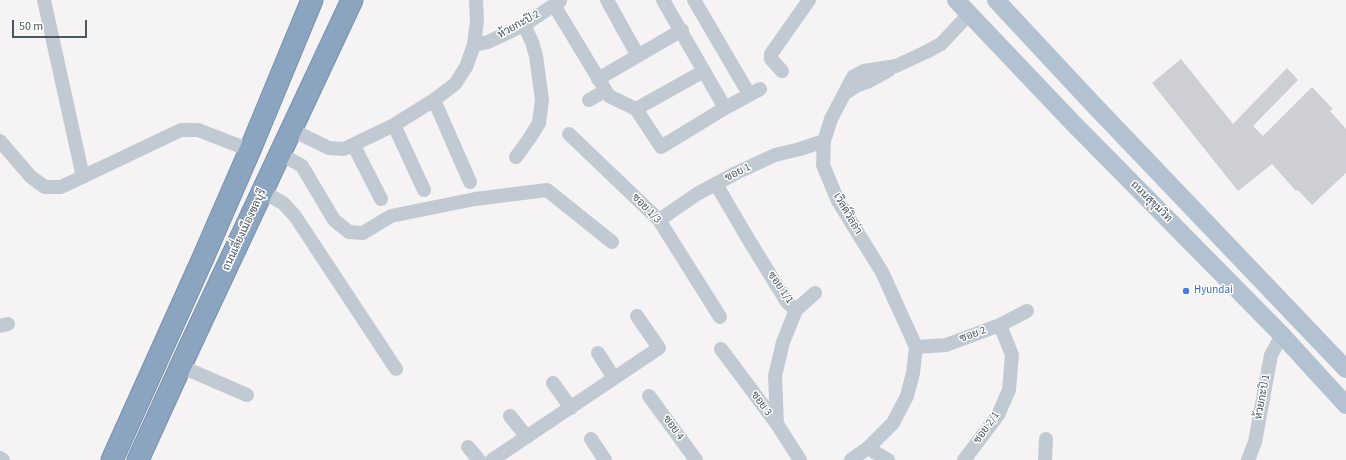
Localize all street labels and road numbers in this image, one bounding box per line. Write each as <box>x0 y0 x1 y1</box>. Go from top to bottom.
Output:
street label: ห้วยกะปิ 2 <box>496 8 542 42</box>
street label: ซอย 1 <box>723 161 753 185</box>
street label: ถนนสุขุมวิท <box>1128 179 1174 225</box>
street label: ถนนเลี่ยงเมืองชลบุรี <box>220 187 270 273</box>
street label: ซอย 1/3 <box>629 191 663 227</box>
street label: เวิลด์วิลล่า <box>830 191 864 237</box>
street label: ซอย 1/1 <box>764 269 796 307</box>
street label: ซอย 2 <box>958 324 988 346</box>
street label: ห้วยกะปิ 1 <box>1253 373 1273 421</box>
street label: ซอย 3 <box>748 389 774 419</box>
street label: ซอย 2/1 <box>971 409 1003 447</box>
street label: ซอย 4 <box>660 413 686 443</box>

